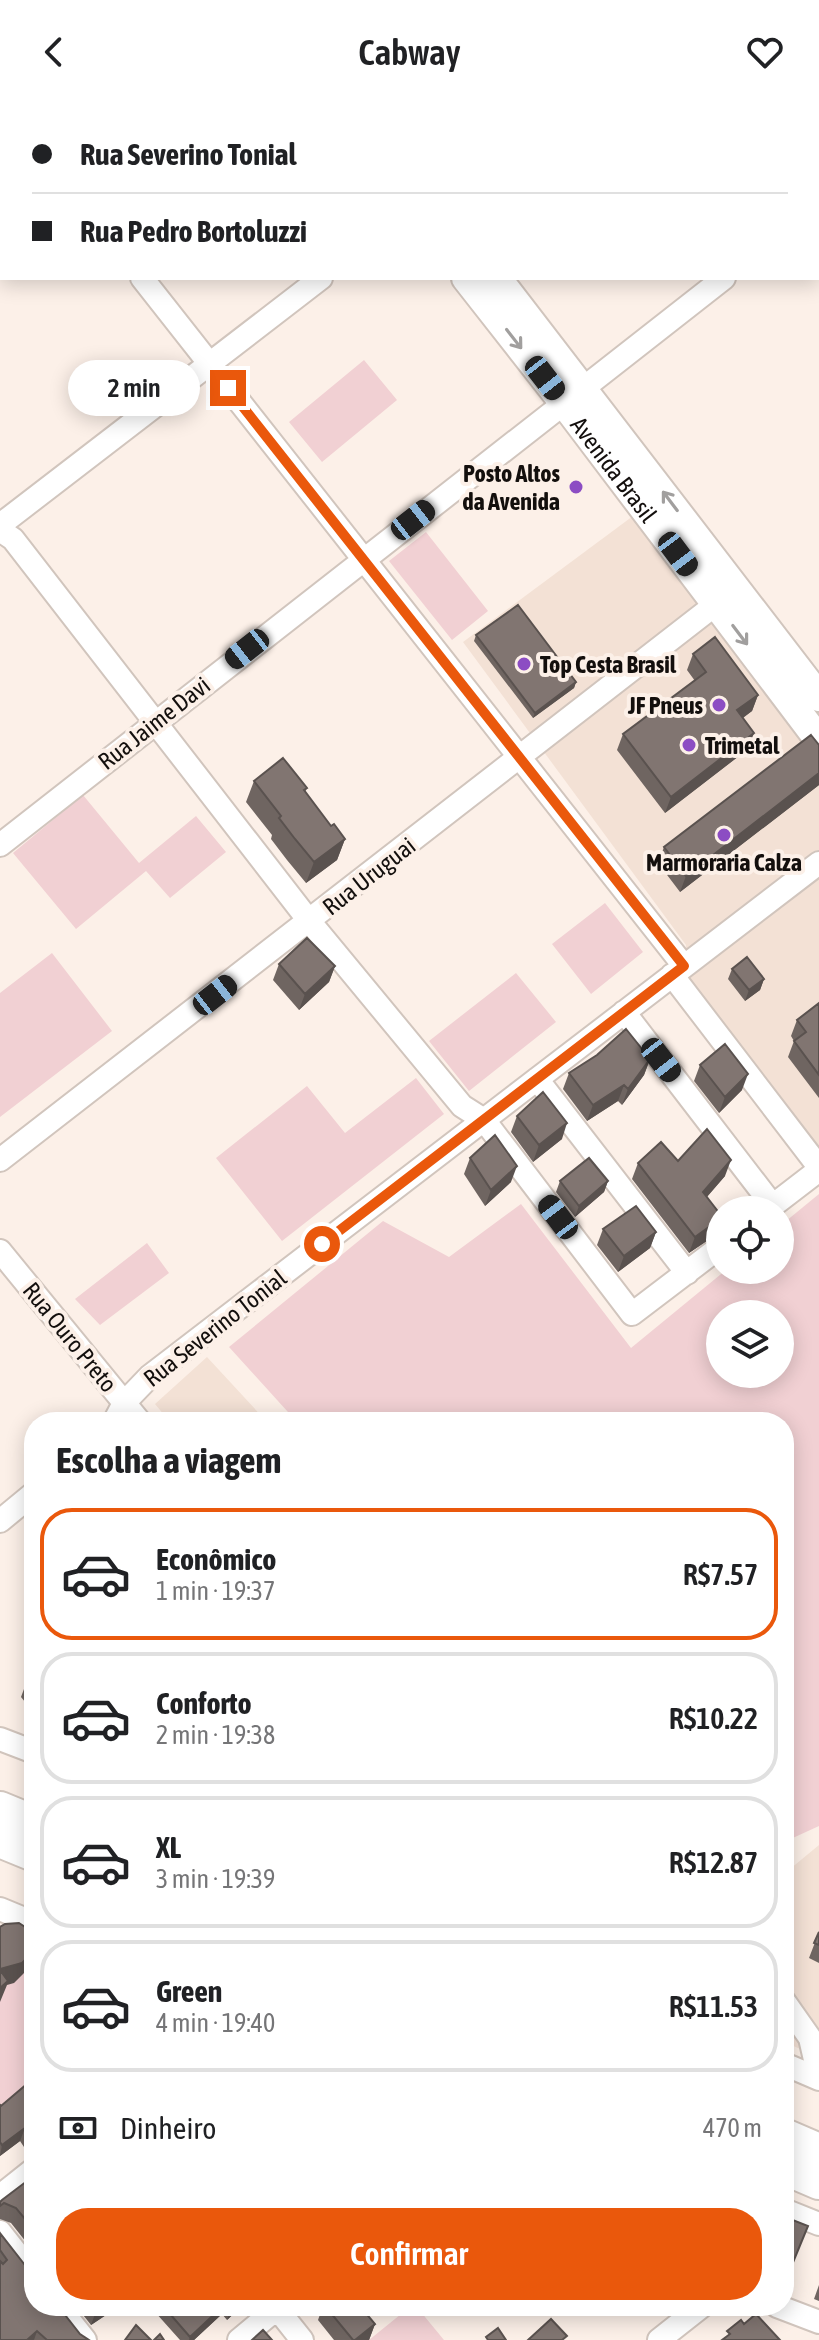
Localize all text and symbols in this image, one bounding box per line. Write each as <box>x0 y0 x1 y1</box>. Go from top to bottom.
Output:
icon: back <box>32 30 76 74</box>
icon: heart <box>743 30 787 74</box>
text: Cabway <box>358 31 461 73</box>
text: Rua Severino Tonial <box>80 137 296 171</box>
text: Rua Pedro Bortoluzzi <box>80 214 307 248</box>
one-way arrow <box>505 328 523 349</box>
car <box>521 352 569 404</box>
callout: 2 min <box>68 360 200 416</box>
route end <box>210 370 246 406</box>
text: 2 min <box>107 373 161 403</box>
street label: Avenida Brasil <box>566 411 663 528</box>
place label: Posto Altos da Avenida <box>462 460 561 515</box>
marker: Posto Altos da Avenida <box>567 478 585 496</box>
one-way arrow <box>661 491 678 513</box>
car <box>387 496 439 544</box>
car <box>654 528 702 580</box>
one-way arrow <box>731 624 748 645</box>
car <box>221 625 273 673</box>
place label: Top Cesta Brasil <box>540 651 677 678</box>
marker: Top Cesta Brasil <box>515 655 533 673</box>
street label: Rua Jaime Davi <box>93 671 215 775</box>
place label: JF Pneus <box>627 692 704 719</box>
marker: JF Pneus <box>710 696 728 714</box>
place label: Trimetal <box>705 732 780 759</box>
marker: Trimetal <box>680 736 698 754</box>
marker: Marmoraria Calza <box>715 826 733 844</box>
street label: Rua Uruguai <box>318 832 420 920</box>
place label: Marmoraria Calza <box>646 849 802 876</box>
car <box>189 971 241 1019</box>
car <box>637 1034 685 1086</box>
car <box>534 1191 582 1243</box>
map controls <box>706 1196 794 1388</box>
button: locate <box>706 1196 794 1284</box>
route start <box>304 1226 340 1262</box>
street label: Rua Severino Tonial <box>138 1264 292 1392</box>
street label: Rua Ouro Preto <box>18 1277 122 1397</box>
button: layers <box>706 1300 794 1388</box>
text: Escolha a viagem <box>56 1439 282 1481</box>
icon: car <box>60 1538 132 1610</box>
text: Econômico <box>156 1542 276 1576</box>
text: R$7.57 <box>683 1557 758 1591</box>
text: 1 min · 19:37 <box>156 1576 275 1606</box>
icon: car <box>60 1682 132 1754</box>
text: Conforto <box>156 1686 252 1720</box>
text: R$10.22 <box>669 1701 758 1735</box>
text: 2 min · 19:38 <box>156 1720 275 1750</box>
icon: car <box>60 1826 132 1898</box>
text: XL <box>156 1830 181 1864</box>
text: R$12.87 <box>669 1845 758 1879</box>
text: 3 min · 19:39 <box>156 1864 275 1894</box>
icon: car <box>60 1970 132 2042</box>
text: Green <box>156 1974 222 2008</box>
text: R$11.53 <box>669 1989 758 2023</box>
text: 4 min · 19:40 <box>156 2008 275 2038</box>
icon: cash <box>56 2106 100 2150</box>
text: Dinheiro <box>120 2111 216 2145</box>
text: 470 m <box>703 2113 762 2143</box>
button: Confirmar <box>56 2208 762 2300</box>

